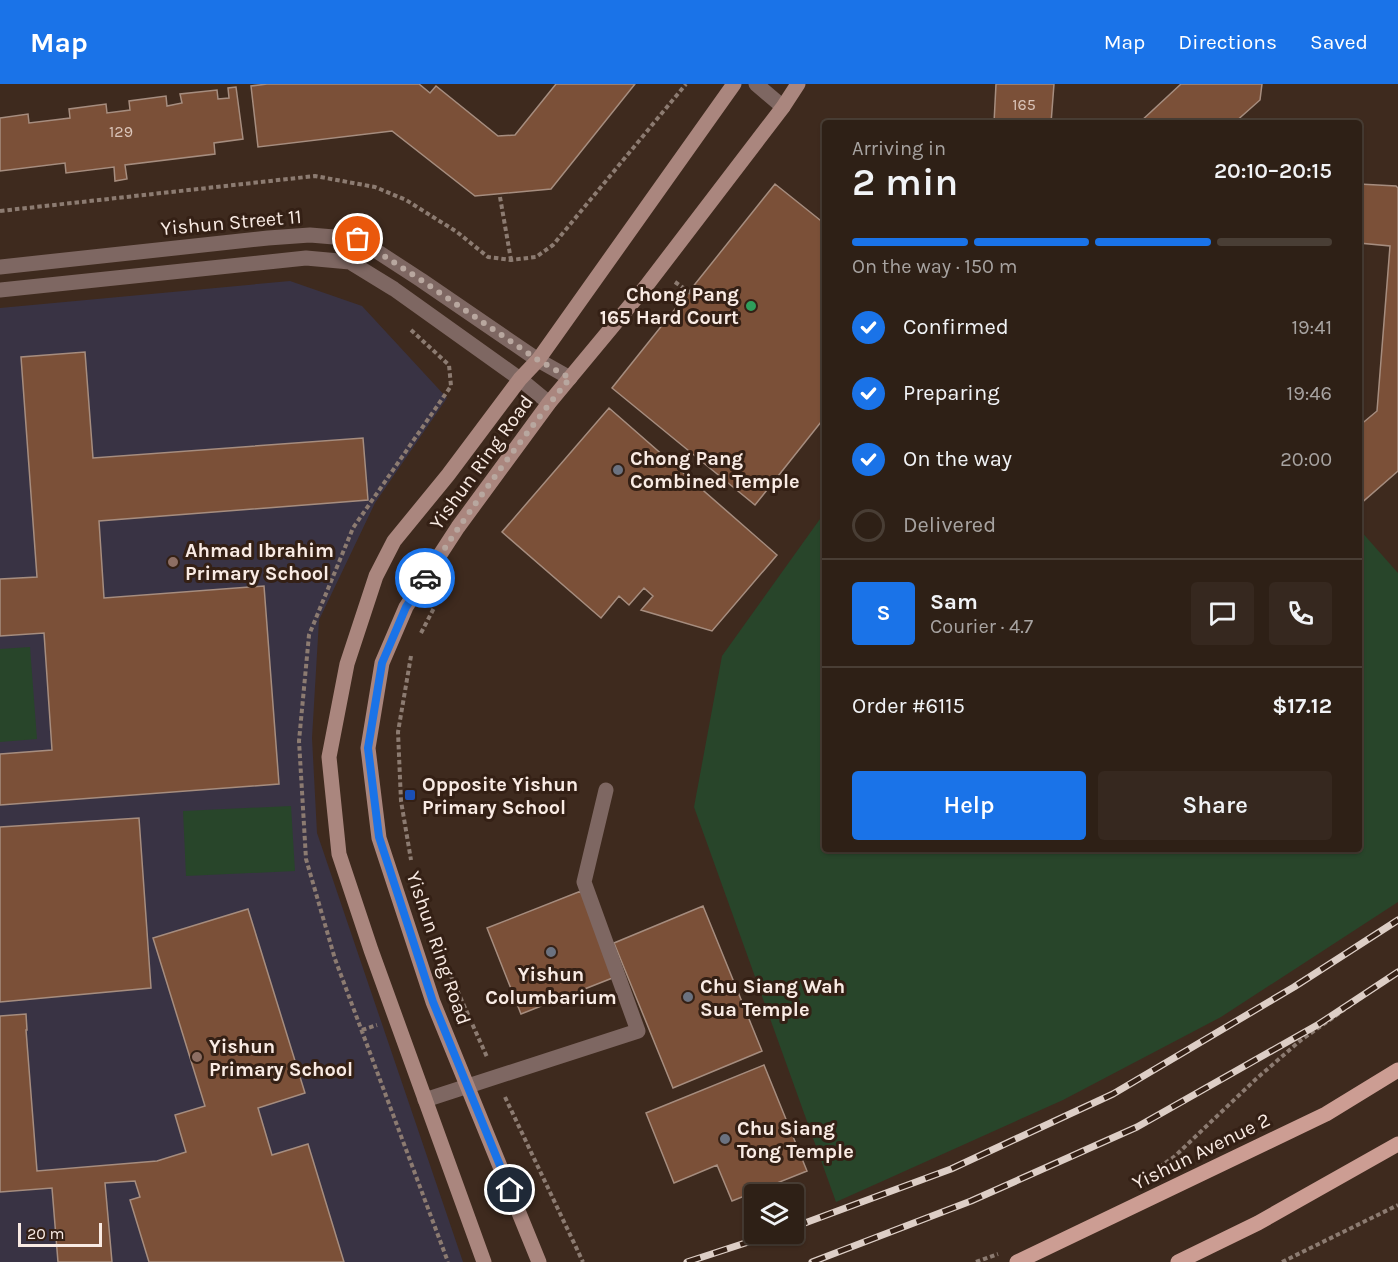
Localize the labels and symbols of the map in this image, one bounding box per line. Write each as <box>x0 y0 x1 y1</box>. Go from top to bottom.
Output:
house number: 165 <box>1012 95 1036 114</box>
house number: 129 <box>109 122 133 141</box>
street label: Yishun Street 11 <box>160 205 302 240</box>
pin <box>332 213 383 264</box>
place label: Chong Pang 165 Hard Court <box>600 283 739 329</box>
marker: Chong Pang 165 Hard Court <box>744 299 758 313</box>
street label: Yishun Ring Road <box>425 390 538 534</box>
place label: Chong Pang Combined Temple <box>630 447 800 493</box>
marker: Chong Pang Combined Temple <box>611 463 625 477</box>
place label: Ahmad Ibrahim Primary School <box>185 539 334 585</box>
courier <box>395 548 455 608</box>
marker: Ahmad Ibrahim Primary School <box>166 555 180 569</box>
place label: Opposite Yishun Primary School <box>422 773 578 819</box>
marker: Opposite Yishun Primary School <box>403 788 417 802</box>
street label: Yishun Ring Road <box>401 868 476 1028</box>
marker: Yishun Columbarium <box>544 945 558 959</box>
place label: Yishun Columbarium <box>485 963 617 1009</box>
place label: Chu Siang Wah Sua Temple <box>700 975 845 1021</box>
marker: Chu Siang Wah Sua Temple <box>681 990 695 1004</box>
place label: Yishun Primary School <box>209 1035 353 1081</box>
marker: Yishun Primary School <box>190 1050 204 1064</box>
street label: Yishun Avenue 2 <box>1128 1108 1274 1195</box>
place label: Chu Siang Tong Temple <box>737 1117 854 1163</box>
marker: Chu Siang Tong Temple <box>718 1132 732 1146</box>
pin <box>484 1164 535 1215</box>
scale bar <box>18 1220 102 1248</box>

